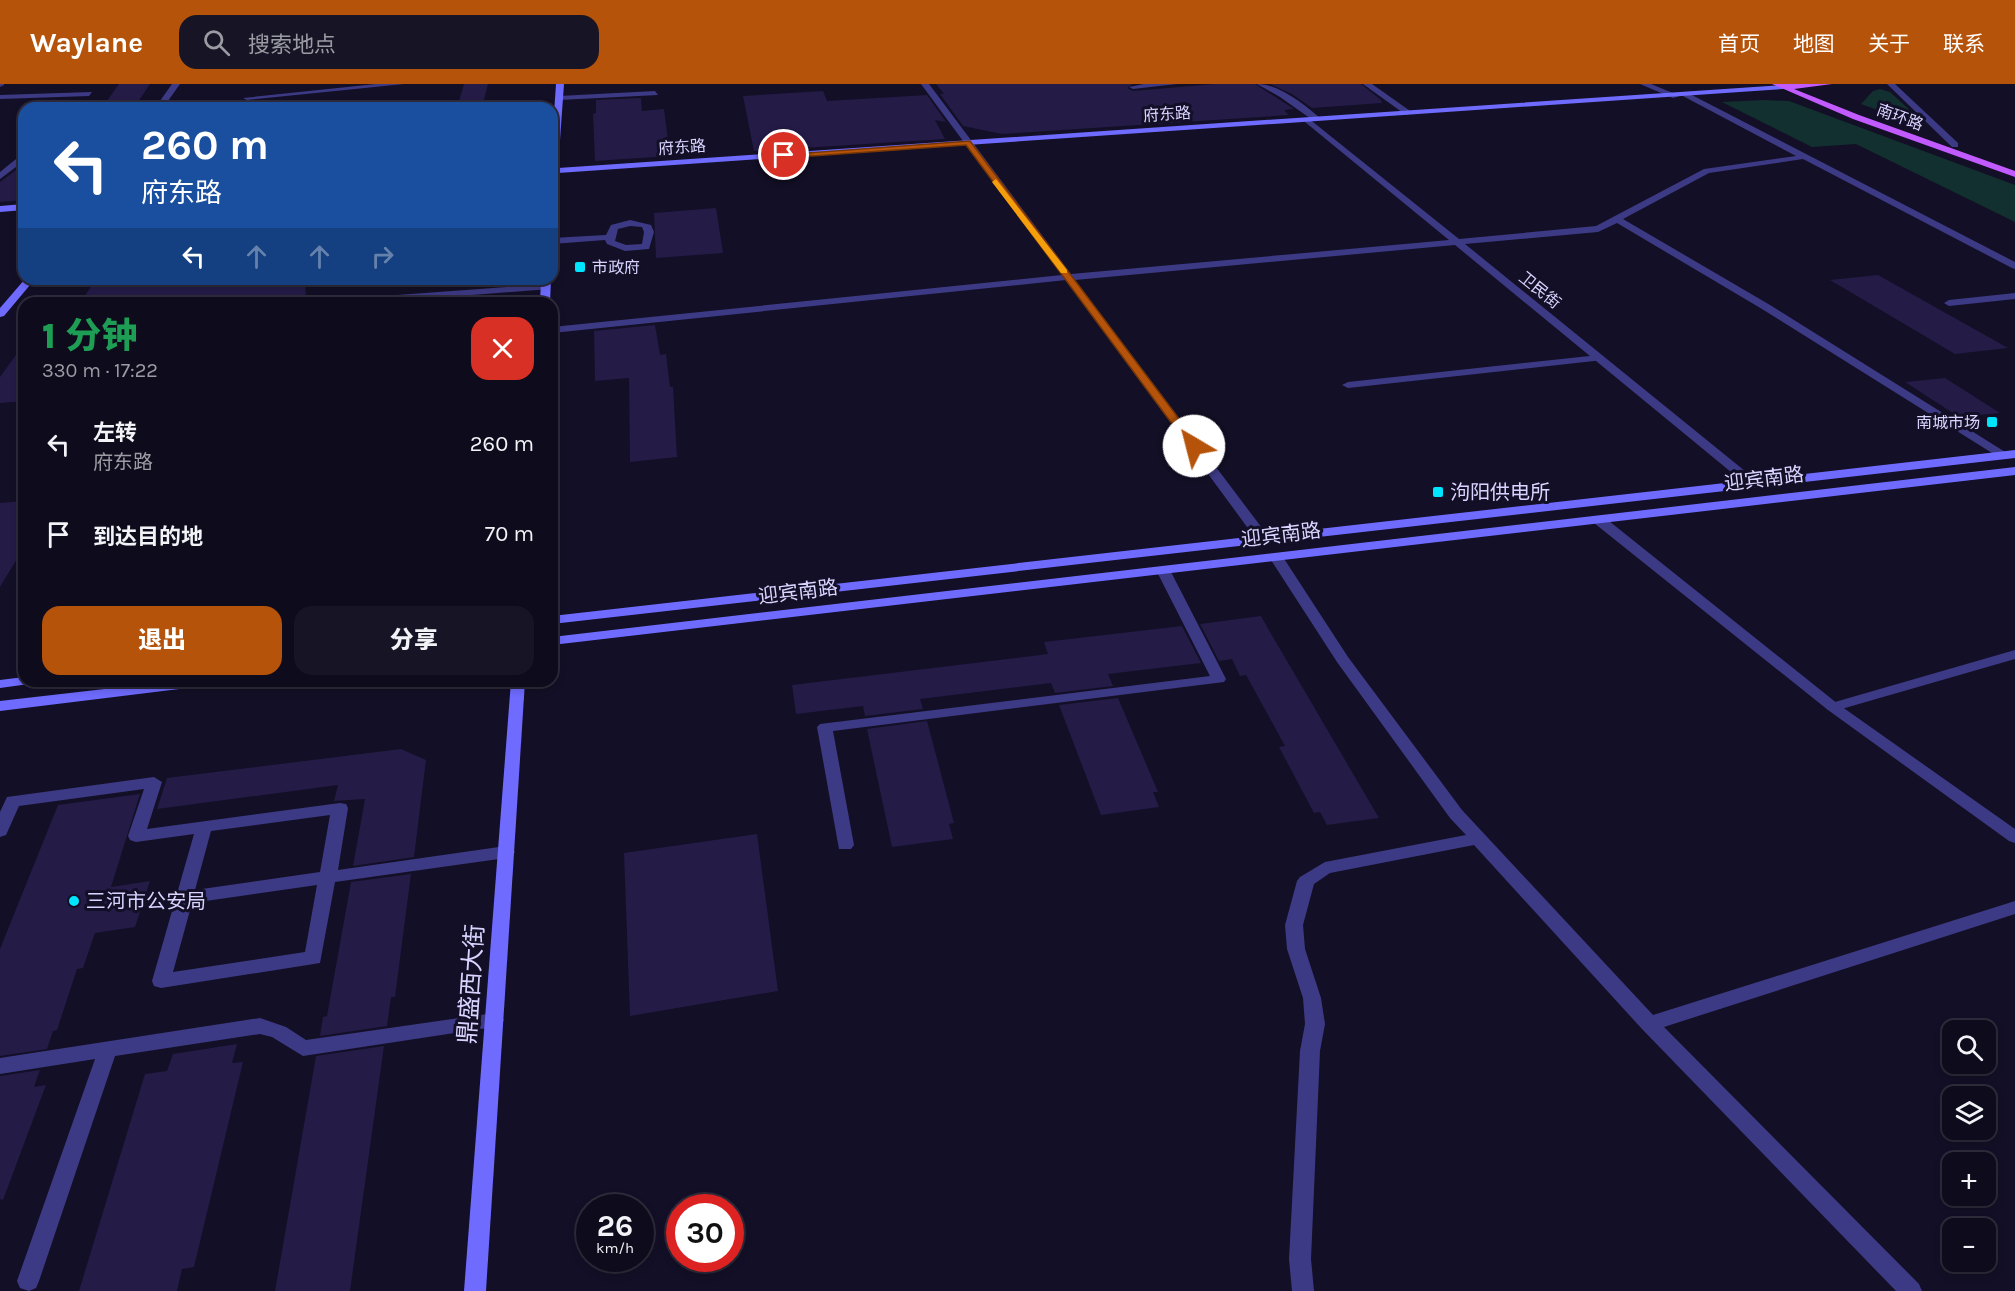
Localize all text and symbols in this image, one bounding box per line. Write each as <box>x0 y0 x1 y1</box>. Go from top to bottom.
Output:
search box <box>179 15 599 69</box>
text: Waylane <box>30 26 143 59</box>
icon: search <box>200 26 233 59</box>
text: 搜索地点 <box>248 32 336 58</box>
text: 首页 <box>1718 32 1760 56</box>
text: 地图 <box>1793 32 1835 56</box>
text: 关于 <box>1868 32 1910 56</box>
text: 联系 <box>1943 32 1985 56</box>
street label: 南环路 <box>1874 100 1926 134</box>
street label: 府东路 <box>1142 103 1192 125</box>
text: 260 m <box>141 120 269 170</box>
icon: left <box>42 126 120 204</box>
pin <box>758 129 809 180</box>
street label: 府东路 <box>657 136 707 158</box>
icon: arrive <box>767 138 800 171</box>
text: 府东路 <box>141 177 222 209</box>
icon: left <box>177 240 210 273</box>
icon: ahead <box>240 240 273 273</box>
icon: ahead <box>303 240 336 273</box>
icon: right <box>366 240 399 273</box>
place label: 市政府 <box>592 258 640 277</box>
marker: 市政府 <box>573 260 587 274</box>
street label: 卫民街 <box>1515 268 1565 312</box>
text: 1 分钟 <box>42 315 138 357</box>
button: close <box>471 317 534 380</box>
text: 330 m · 17:22 <box>42 359 158 382</box>
place label: 南城市场 <box>1916 413 1980 432</box>
position arrow <box>1162 414 1226 478</box>
marker: 南城市场 <box>1985 415 1999 429</box>
text: 左转 <box>93 420 137 446</box>
icon: left <box>42 428 75 461</box>
text: 260 m <box>470 431 534 457</box>
text: 府东路 <box>93 451 153 474</box>
street label: 迎宾南路 <box>1723 463 1805 495</box>
place label: 泃阳供电所 <box>1450 481 1550 504</box>
marker: 泃阳供电所 <box>1431 485 1445 499</box>
icon: arrive <box>42 518 75 551</box>
street label: 迎宾南路 <box>1240 519 1322 551</box>
text: 70 m <box>485 521 534 547</box>
text: 到达目的地 <box>93 524 203 550</box>
street label: 迎宾南路 <box>757 576 839 608</box>
button: 退出 <box>42 606 282 675</box>
button: 分享 <box>294 606 534 675</box>
place label: 三河市公安局 <box>86 890 206 913</box>
marker: 三河市公安局 <box>67 894 81 908</box>
street label: 鼎盛西大街 <box>453 923 489 1045</box>
map controls <box>1942 1020 1996 1272</box>
button: search <box>1942 1020 1996 1074</box>
button: layers <box>1942 1086 1996 1140</box>
button: + <box>1942 1152 1996 1206</box>
speed limit sign: 30 <box>666 1194 744 1272</box>
text: 26 <box>597 1208 633 1244</box>
button: − <box>1942 1218 1996 1272</box>
text: km/h <box>596 1239 634 1257</box>

